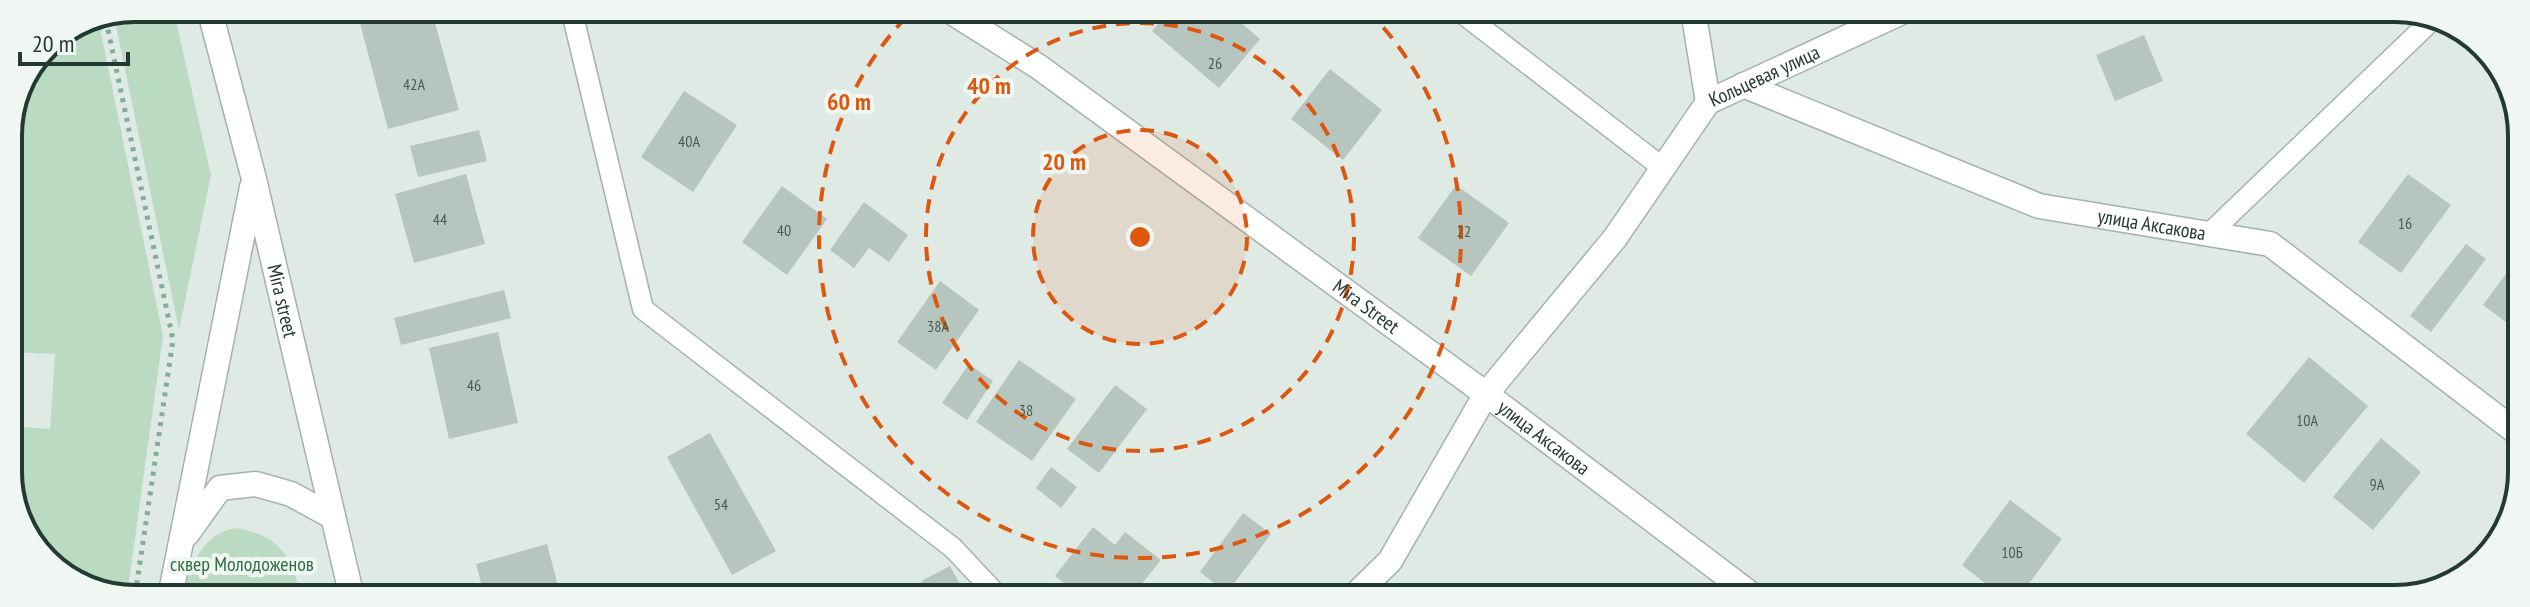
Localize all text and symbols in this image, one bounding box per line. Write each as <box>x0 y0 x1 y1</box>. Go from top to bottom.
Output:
scale bar <box>20 16 128 66</box>
text: 20 m <box>32 28 74 59</box>
street label: Кольцевая улица <box>1705 39 1824 113</box>
house number: 26 <box>1208 53 1222 73</box>
text: 40 m <box>967 70 1011 101</box>
house number: 42А <box>403 74 425 94</box>
text: 60 m <box>827 86 871 117</box>
house number: 40А <box>678 131 700 151</box>
text: 20 m <box>1042 146 1086 177</box>
street label: улица Аксакова <box>2096 203 2208 246</box>
house number: 44 <box>433 209 447 229</box>
house number: 16 <box>2398 213 2412 233</box>
house number: 40 <box>777 220 791 240</box>
house number: 22 <box>1457 221 1471 241</box>
centre of rings <box>1126 223 1154 251</box>
street label: Mira street <box>261 262 304 341</box>
street label: Mira Street <box>1328 273 1405 340</box>
house number: 38А <box>927 316 949 336</box>
house number: 46 <box>467 375 481 395</box>
street label: улица Аксакова <box>1492 394 1595 481</box>
house number: 38 <box>1019 400 1033 420</box>
house number: 10А <box>2296 410 2318 430</box>
house number: 9А <box>2370 474 2385 494</box>
house number: 54 <box>714 494 728 514</box>
house number: 10Б <box>2001 542 2023 562</box>
park label: сквер Молодоженов <box>170 551 314 577</box>

